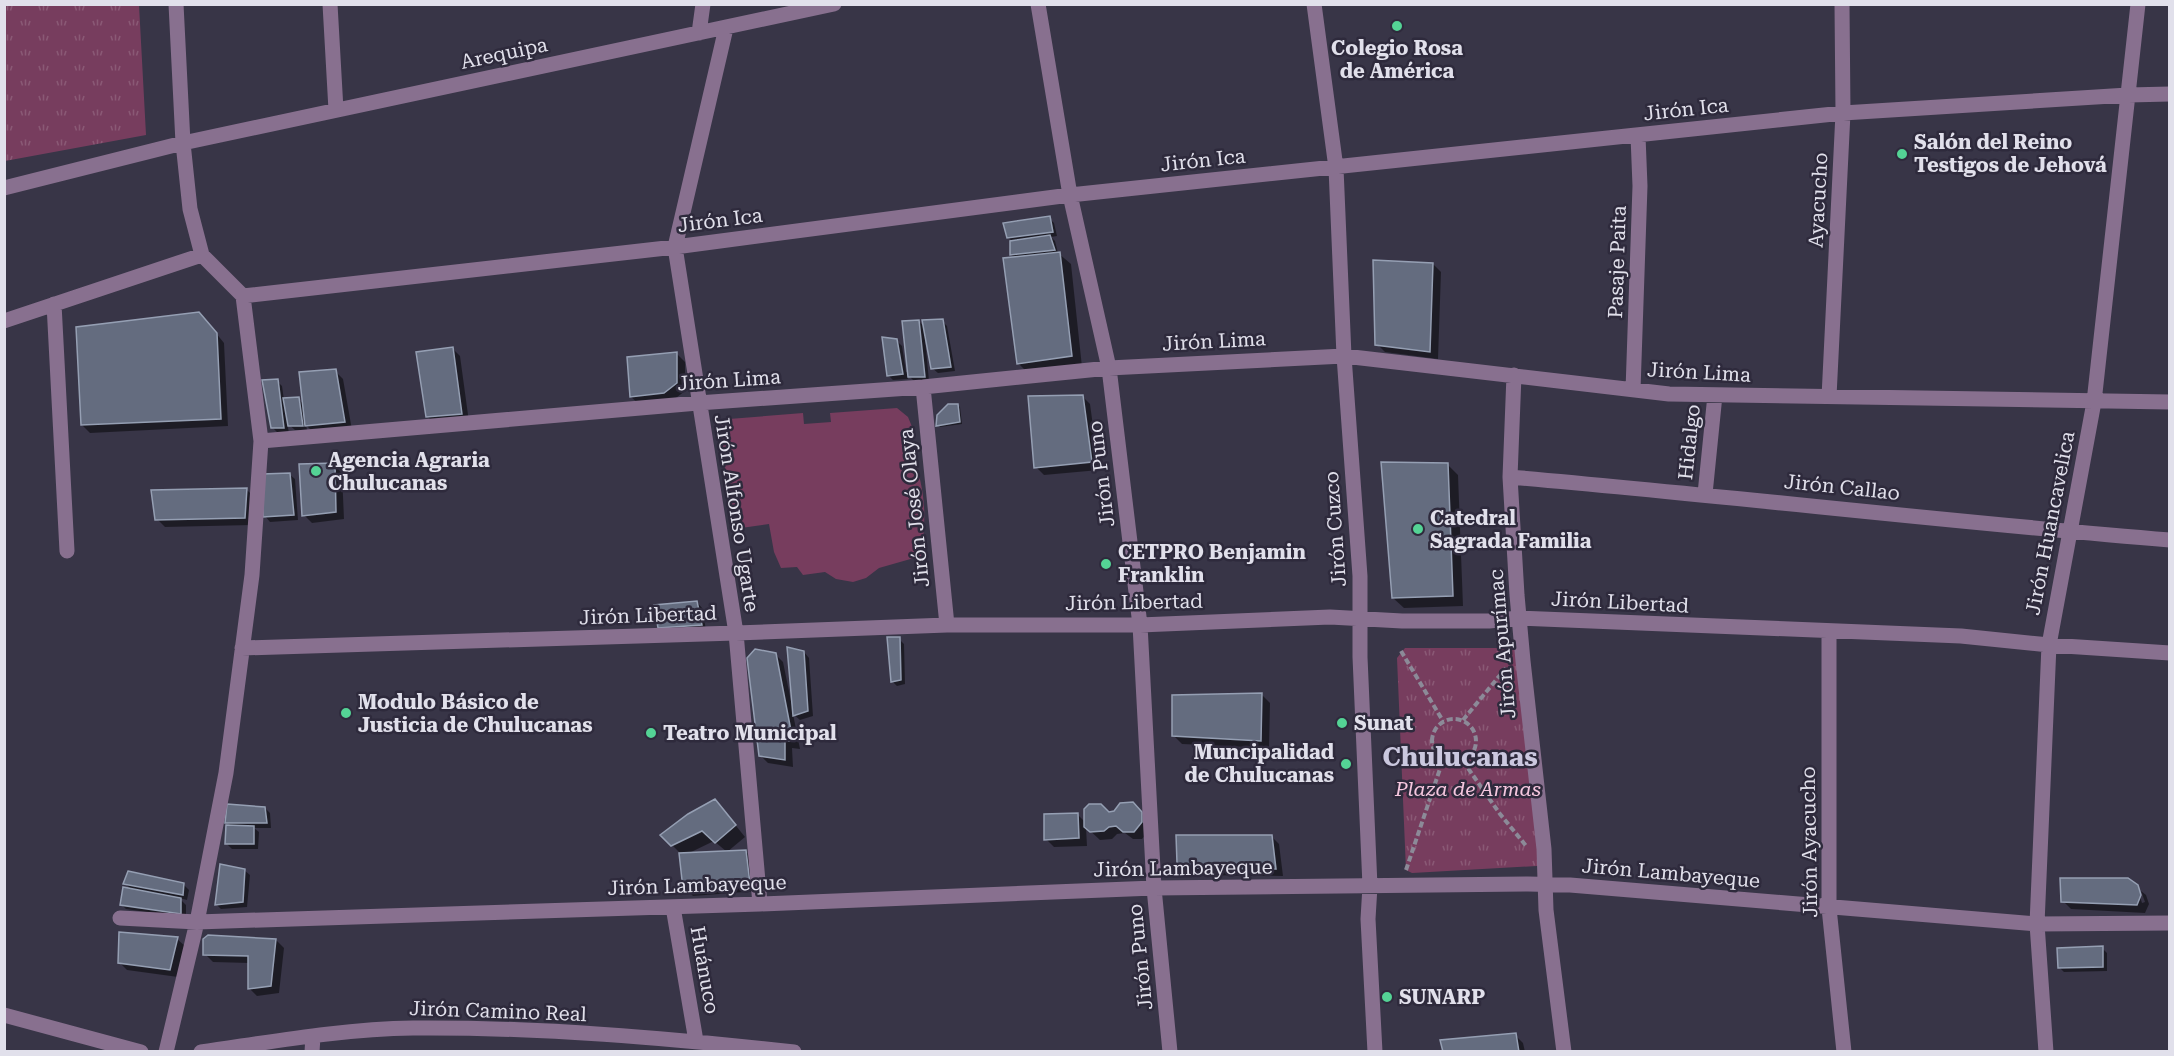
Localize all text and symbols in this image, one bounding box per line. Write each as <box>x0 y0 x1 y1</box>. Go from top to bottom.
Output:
marker: Colegio Rosa de América <box>1390 19 1404 33</box>
street label: Arequipa <box>458 32 550 74</box>
place label: Colegio Rosa de América <box>1331 36 1463 83</box>
street label: Jirón Ica <box>1642 93 1730 125</box>
place label: Salón del Reino Testigos de Jehová <box>1914 130 2107 177</box>
street label: Jirón Ica <box>1159 144 1247 176</box>
marker: Salón del Reino Testigos de Jehová <box>1895 147 1909 161</box>
street label: Ayacucho <box>1804 152 1832 248</box>
street label: Jirón Ica <box>676 203 764 237</box>
street label: Pasaje Paita <box>1603 205 1631 319</box>
street label: Jirón Lima <box>1162 326 1267 356</box>
street label: Jirón Lima <box>1647 357 1752 387</box>
street label: Jirón Lima <box>676 364 782 396</box>
street label: Hidalgo <box>1673 403 1705 481</box>
street label: Jirón Alfonso Ugarte <box>710 412 764 614</box>
street label: Jirón Puno <box>1083 420 1119 528</box>
street label: Jirón José Olaya <box>894 427 934 588</box>
street label: Jirón Huancavelica <box>2020 429 2080 617</box>
place label: Agencia Agraria Chulucanas <box>328 448 490 495</box>
marker: Agencia Agraria Chulucanas <box>309 464 323 478</box>
street label: Jirón Callao <box>1783 469 1901 505</box>
street label: Jirón Cuzco <box>1319 470 1351 588</box>
place label: Catedral Sagrada Familia <box>1430 506 1592 553</box>
marker: Catedral Sagrada Familia <box>1411 522 1425 536</box>
place label: CETPRO Benjamin Franklin <box>1118 540 1306 587</box>
marker: CETPRO Benjamin Franklin <box>1099 557 1113 571</box>
street label: Jirón Apurímac <box>1484 568 1520 720</box>
street label: Jirón Libertad <box>1551 586 1690 618</box>
street label: Jirón Libertad <box>1065 589 1203 615</box>
street label: Jirón Libertad <box>579 601 718 629</box>
place label: Modulo Básico de Justicia de Chulucanas <box>358 690 593 737</box>
marker: Modulo Básico de Justicia de Chulucanas <box>339 706 353 720</box>
place label: Sunat <box>1354 711 1413 735</box>
marker: Sunat <box>1335 716 1349 730</box>
place label: Teatro Municipal <box>663 721 837 745</box>
marker: Teatro Municipal <box>644 726 658 740</box>
place label: Muncipalidad de Chulucanas <box>1185 740 1335 787</box>
district label: Chulucanas <box>1382 742 1538 772</box>
marker: Muncipalidad de Chulucanas <box>1339 757 1353 771</box>
street label: Jirón Ayacucho <box>1796 766 1822 918</box>
park label: Plaza de Armas <box>1394 777 1541 801</box>
street label: Jirón Lambayeque <box>1581 853 1761 893</box>
street label: Jirón Lambayeque <box>1093 854 1273 882</box>
street label: Jirón Lambayeque <box>607 870 787 900</box>
street label: Jirón Puno <box>1122 903 1158 1011</box>
street label: Huánuco <box>685 924 725 1016</box>
place label: SUNARP <box>1399 985 1485 1009</box>
marker: SUNARP <box>1380 990 1394 1004</box>
street label: Jirón Camino Real <box>409 996 587 1026</box>

